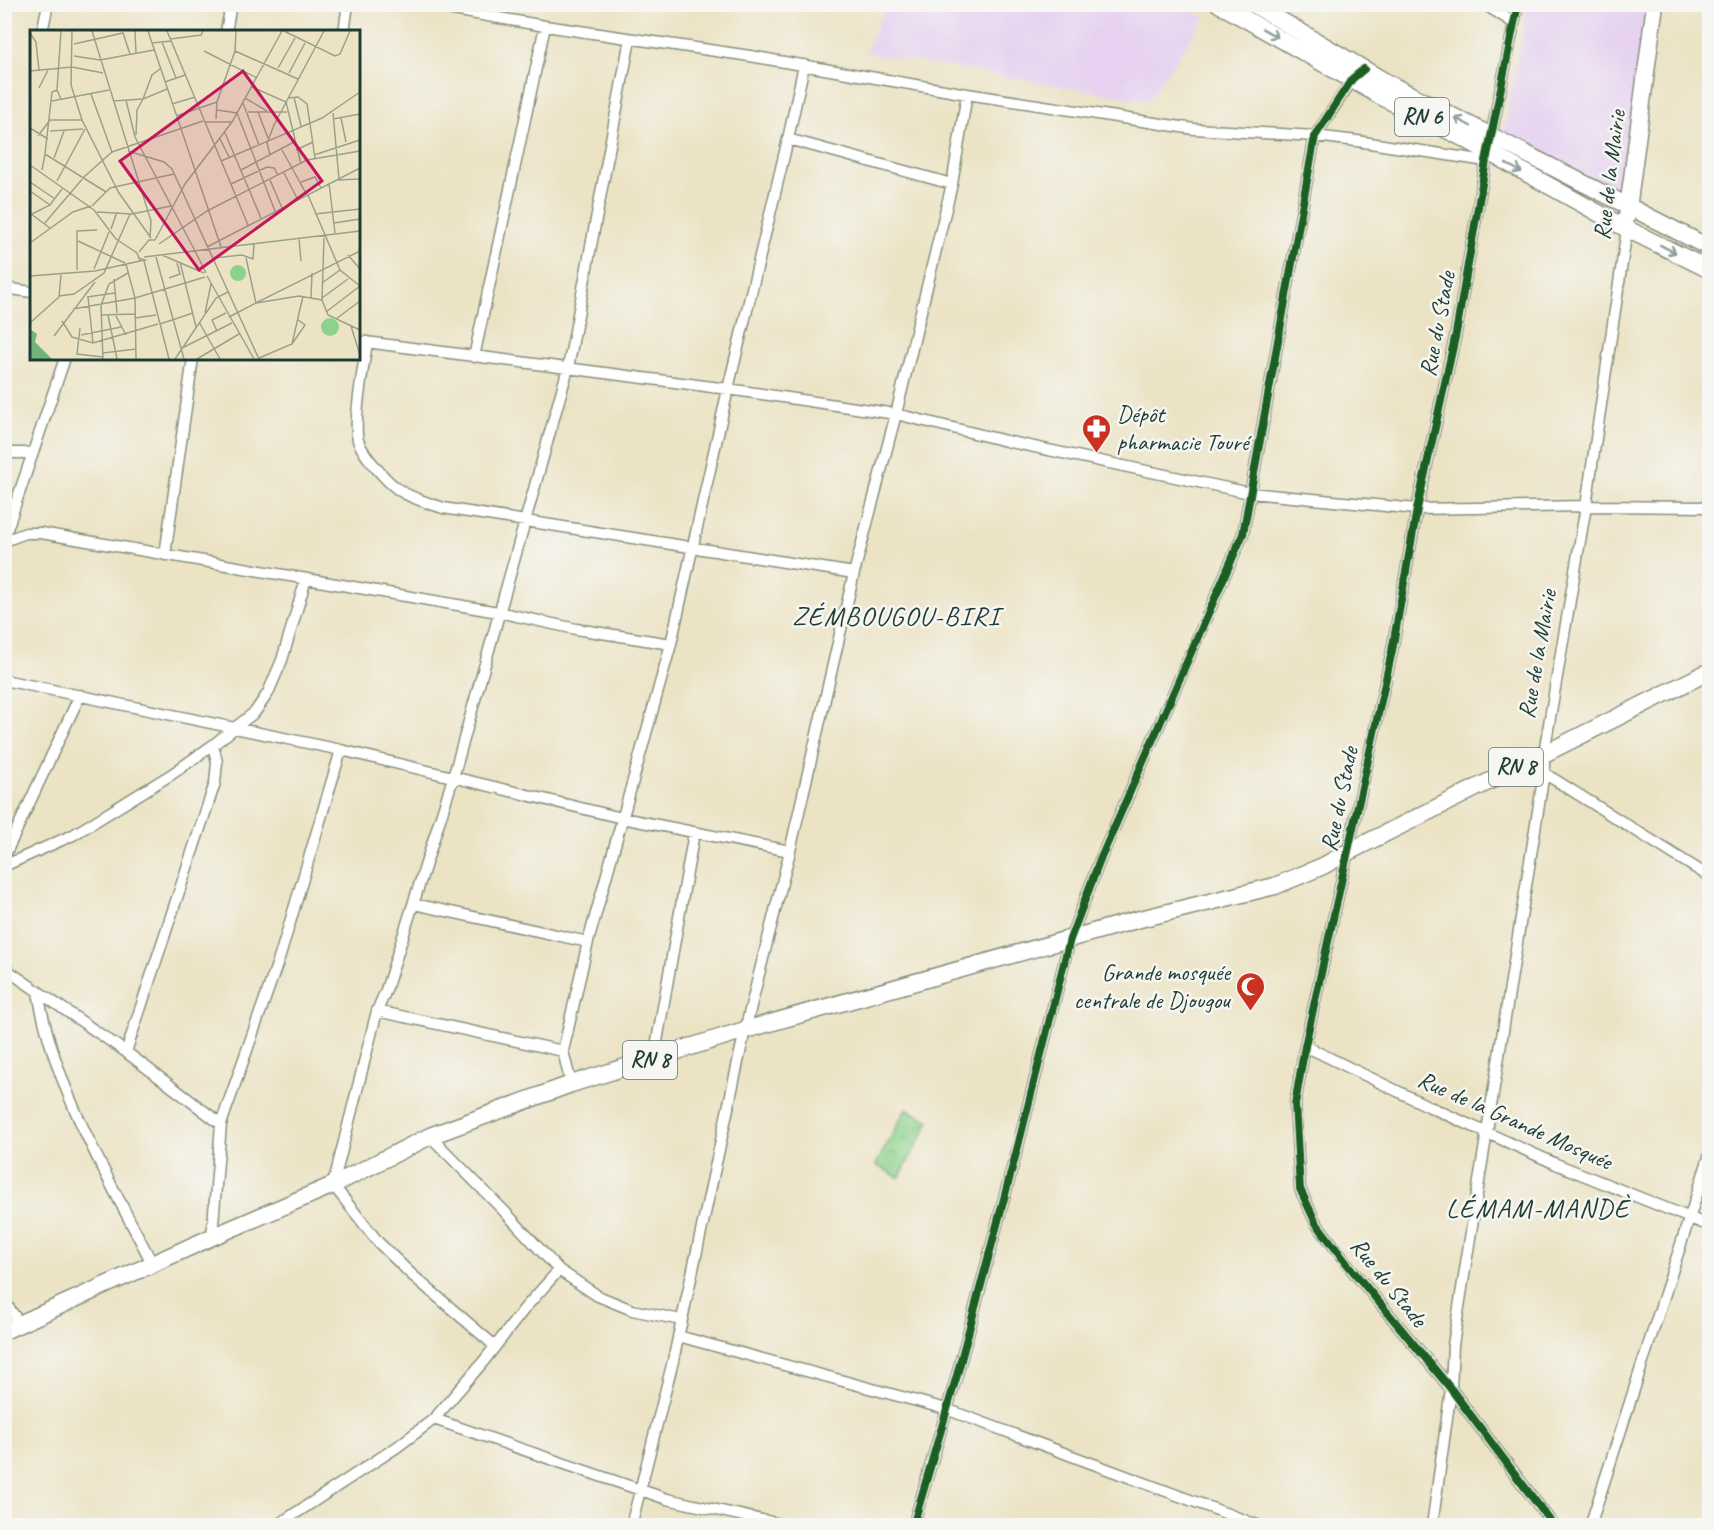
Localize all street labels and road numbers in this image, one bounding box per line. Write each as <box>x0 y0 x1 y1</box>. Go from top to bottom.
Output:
road number: RN 6 <box>1395 98 1449 136</box>
street label: Rue de la Mairie <box>1586 106 1632 242</box>
street label: Rue du Stade <box>1412 267 1462 379</box>
street label: Rue de la Mairie <box>1511 585 1563 721</box>
street label: Rue du Stade <box>1313 742 1365 854</box>
road number: RN 8 <box>1489 748 1543 786</box>
road number: RN 8 <box>623 1041 677 1079</box>
street label: Rue de la Grande Mosquée <box>1413 1064 1619 1177</box>
street label: Rue du Stade <box>1344 1231 1435 1334</box>

